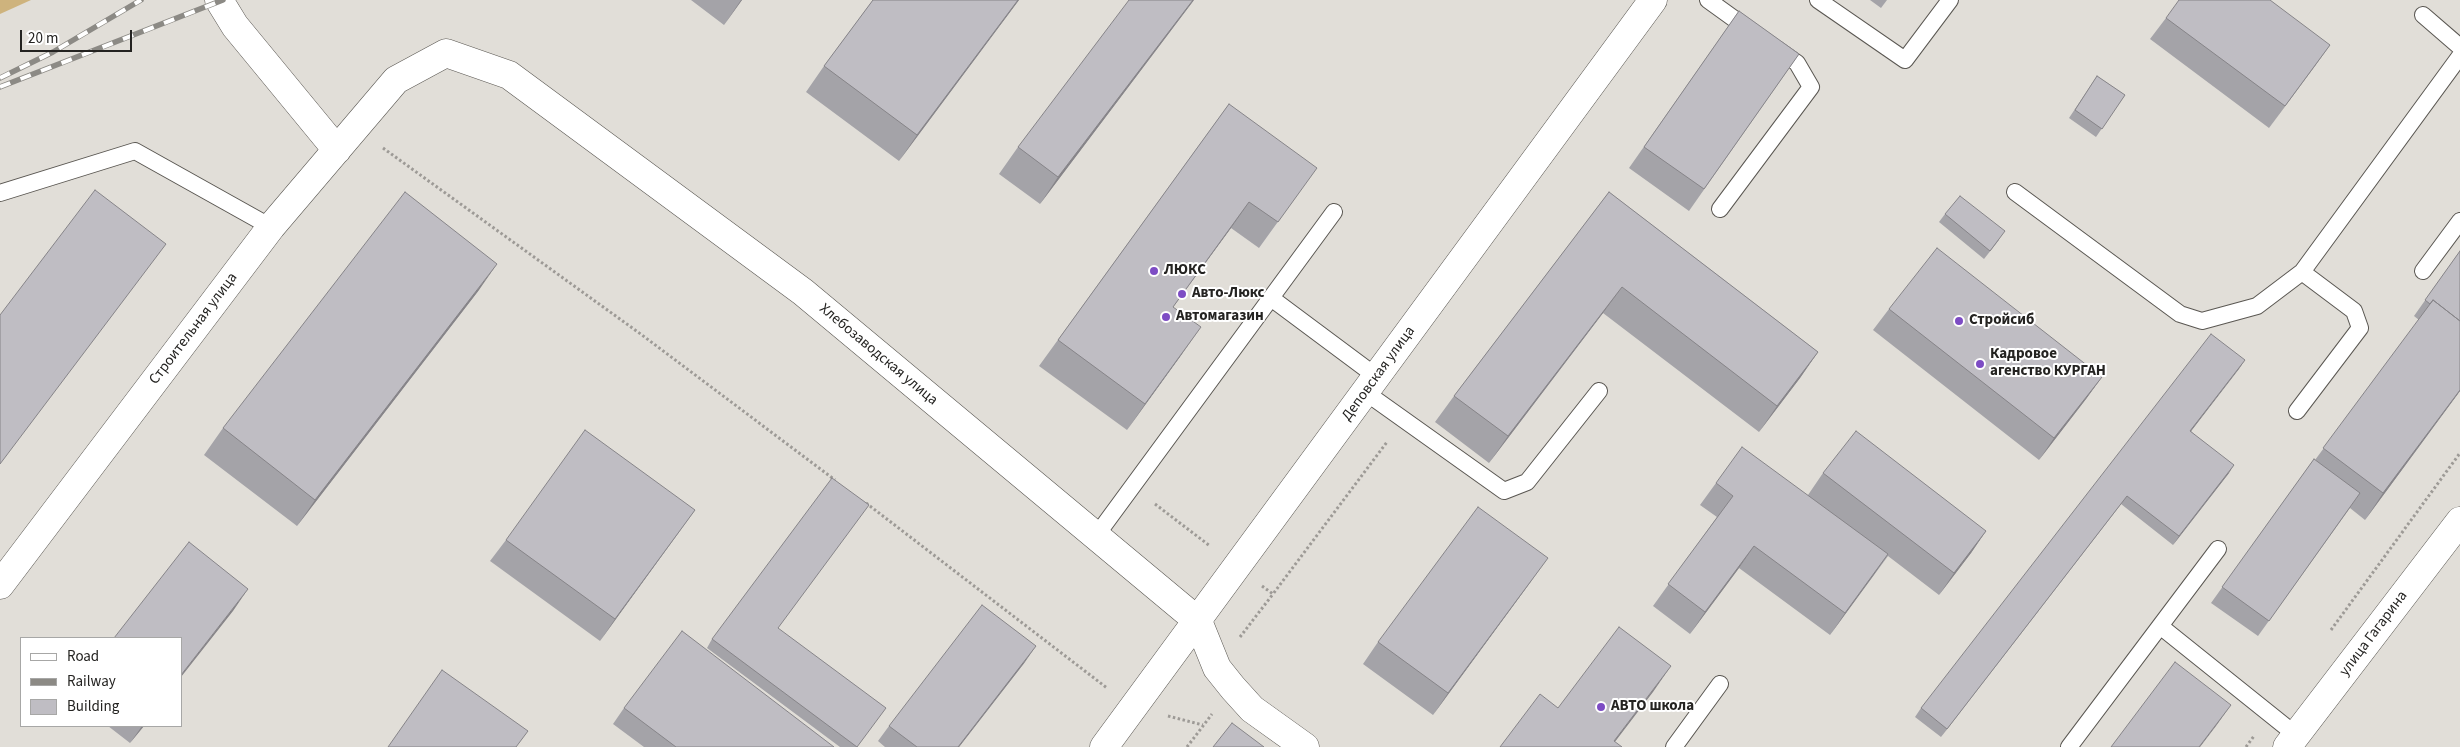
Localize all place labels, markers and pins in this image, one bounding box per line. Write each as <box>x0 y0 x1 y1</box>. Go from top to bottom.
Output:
place label: ЛЮКС <box>1164 262 1206 280</box>
marker: ЛЮКС <box>1148 265 1160 277</box>
place label: Авто-Люкс <box>1192 285 1265 303</box>
marker: Авто-Люкс <box>1176 288 1188 300</box>
place label: Автомагазин <box>1176 308 1264 326</box>
marker: Автомагазин <box>1160 311 1172 323</box>
place label: Стройсиб <box>1969 312 2034 330</box>
marker: Стройсиб <box>1953 315 1965 327</box>
place label: Кадровое агенство КУРГАН <box>1990 346 2106 381</box>
marker: Кадровое агенство КУРГАН <box>1974 358 1986 370</box>
place label: АВТО школа <box>1611 698 1694 716</box>
marker: АВТО школа <box>1595 701 1607 713</box>

